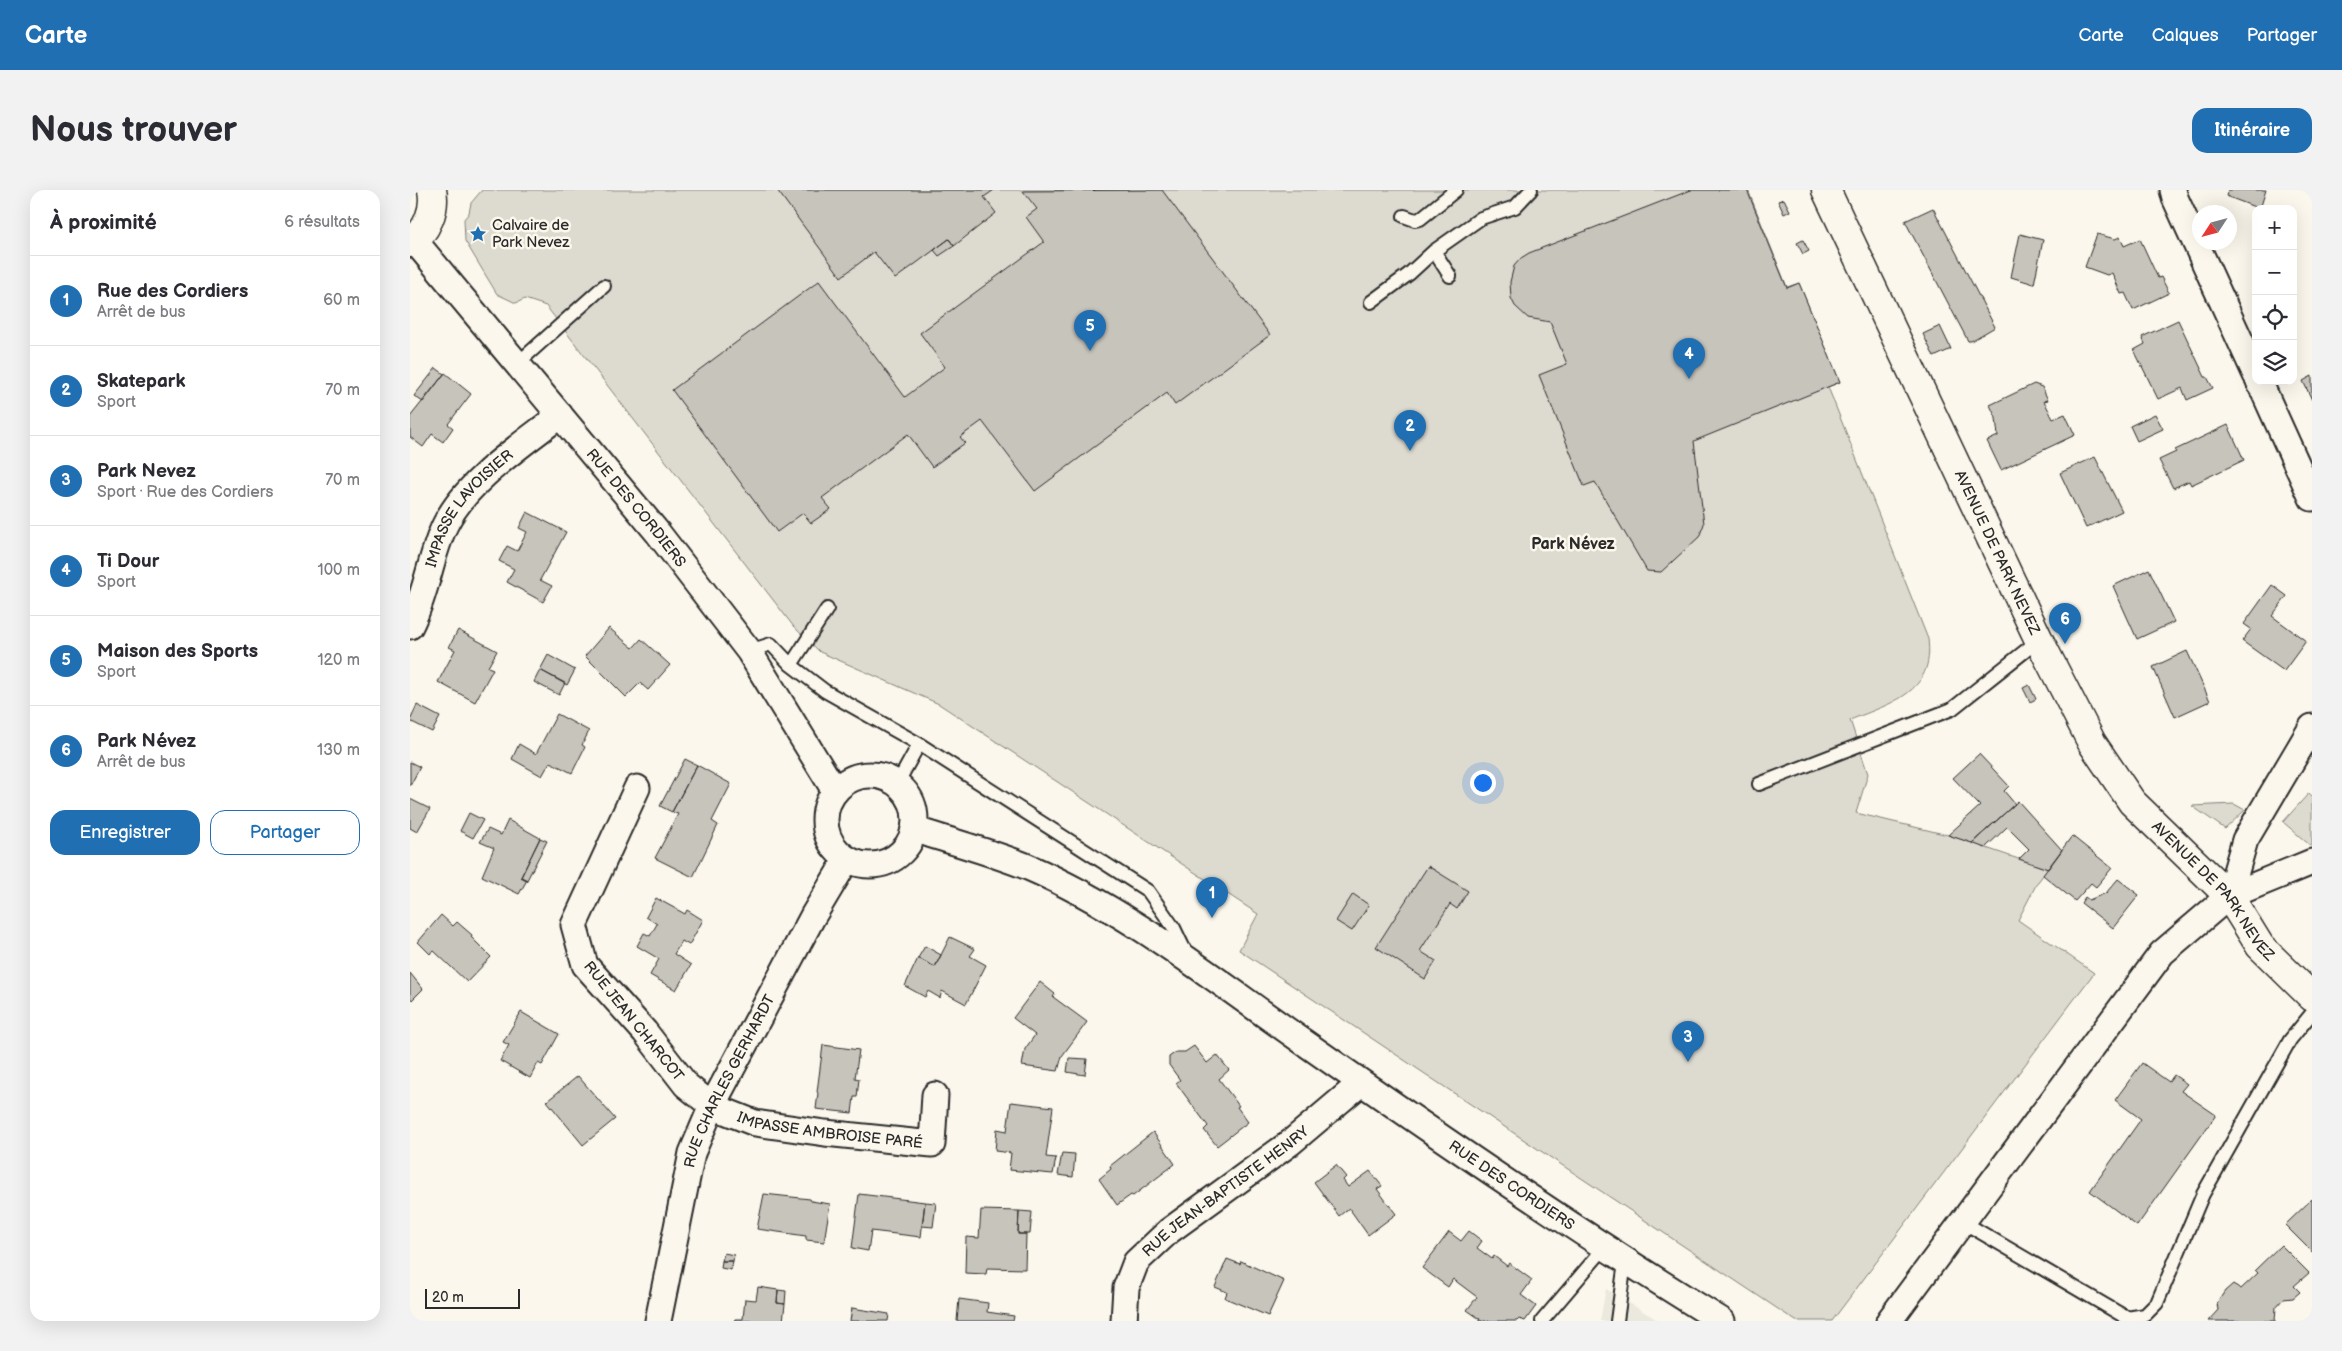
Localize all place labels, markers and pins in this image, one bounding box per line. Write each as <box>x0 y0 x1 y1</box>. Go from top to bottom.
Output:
place label: Calvaire de Park Nevez <box>492 216 570 252</box>
place icon: Calvaire de Park Nevez <box>468 224 488 244</box>
pin: 5 <box>1074 310 1106 351</box>
pin: 4 <box>1673 338 1705 379</box>
pin: 2 <box>1394 410 1426 451</box>
pin: 6 <box>2049 603 2081 644</box>
pin: 1 <box>1196 877 1228 918</box>
pin: 3 <box>1672 1021 1704 1062</box>

